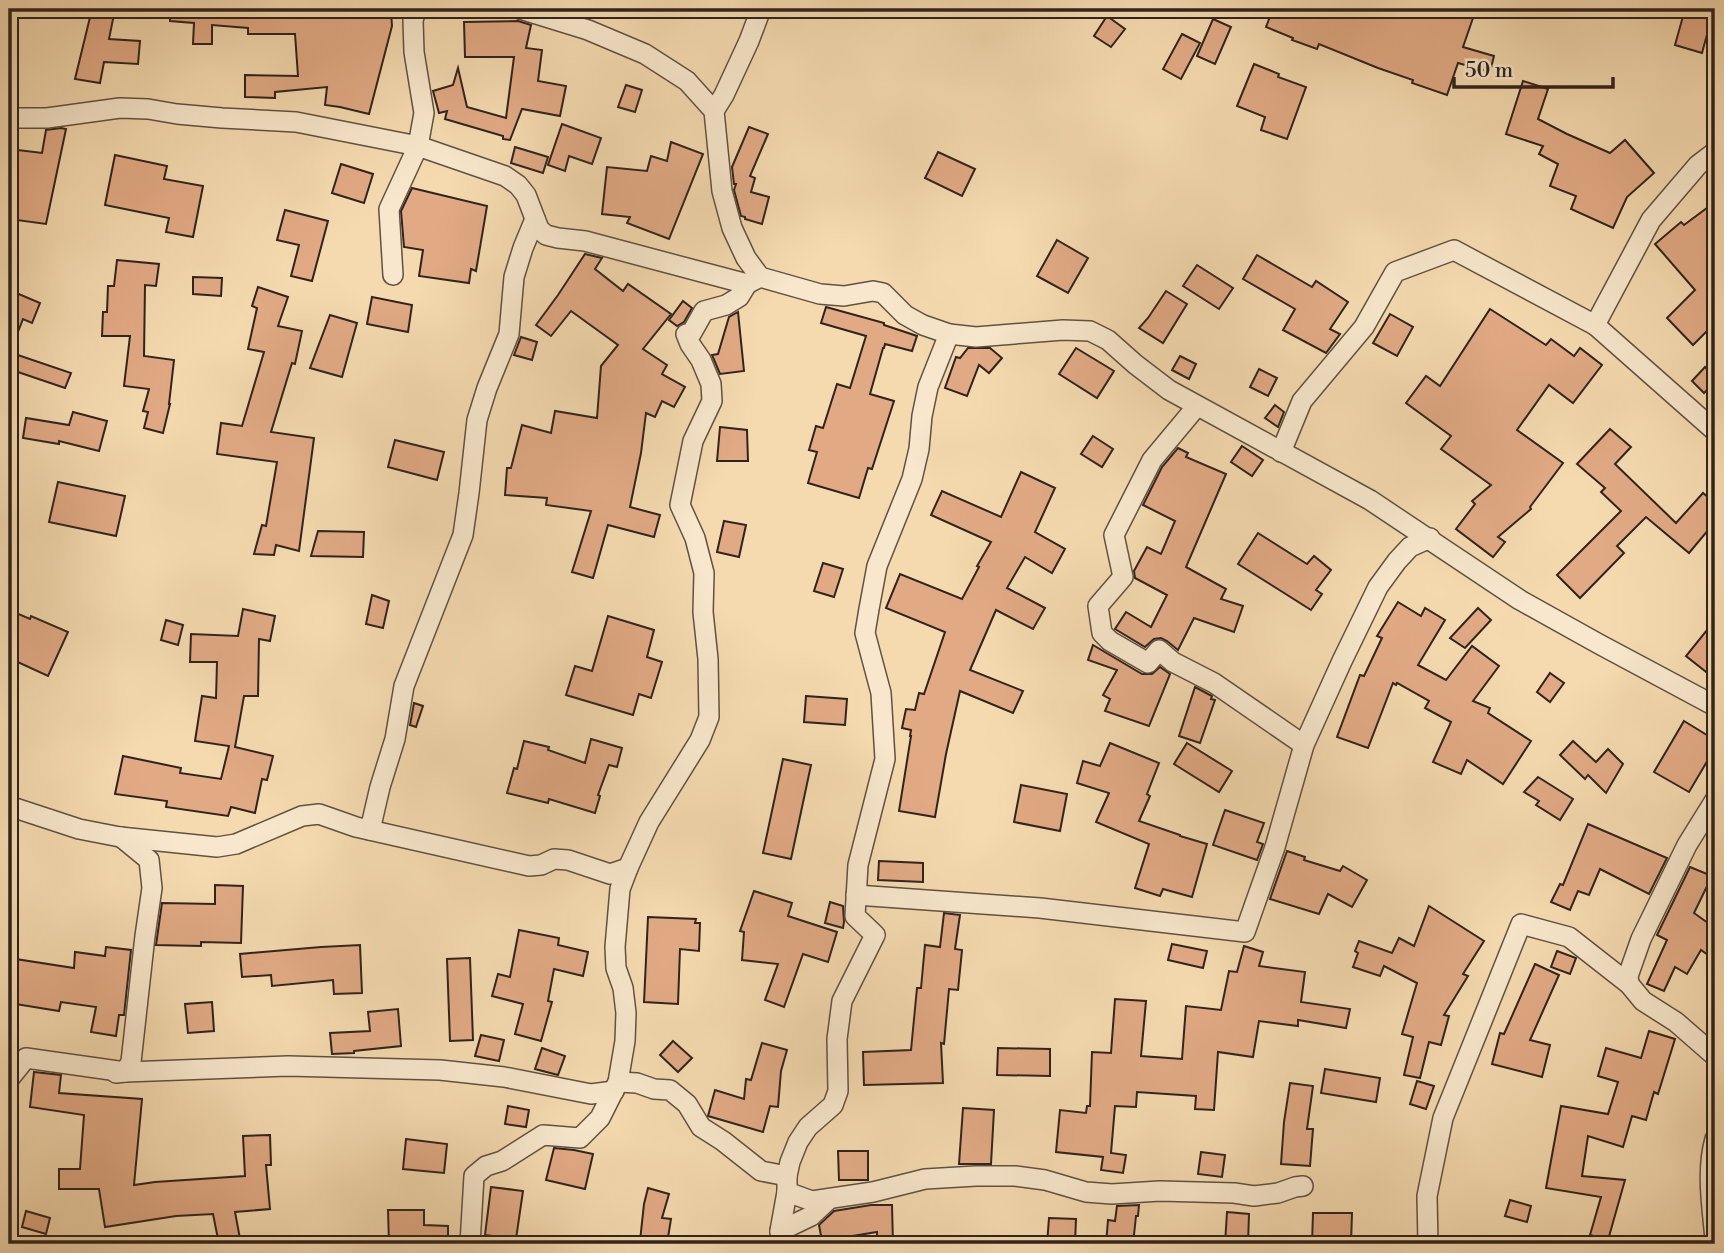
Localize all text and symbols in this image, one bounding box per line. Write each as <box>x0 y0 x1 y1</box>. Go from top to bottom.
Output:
scale bar <box>1454 46 1614 90</box>
text: 50 m <box>1465 58 1513 84</box>

